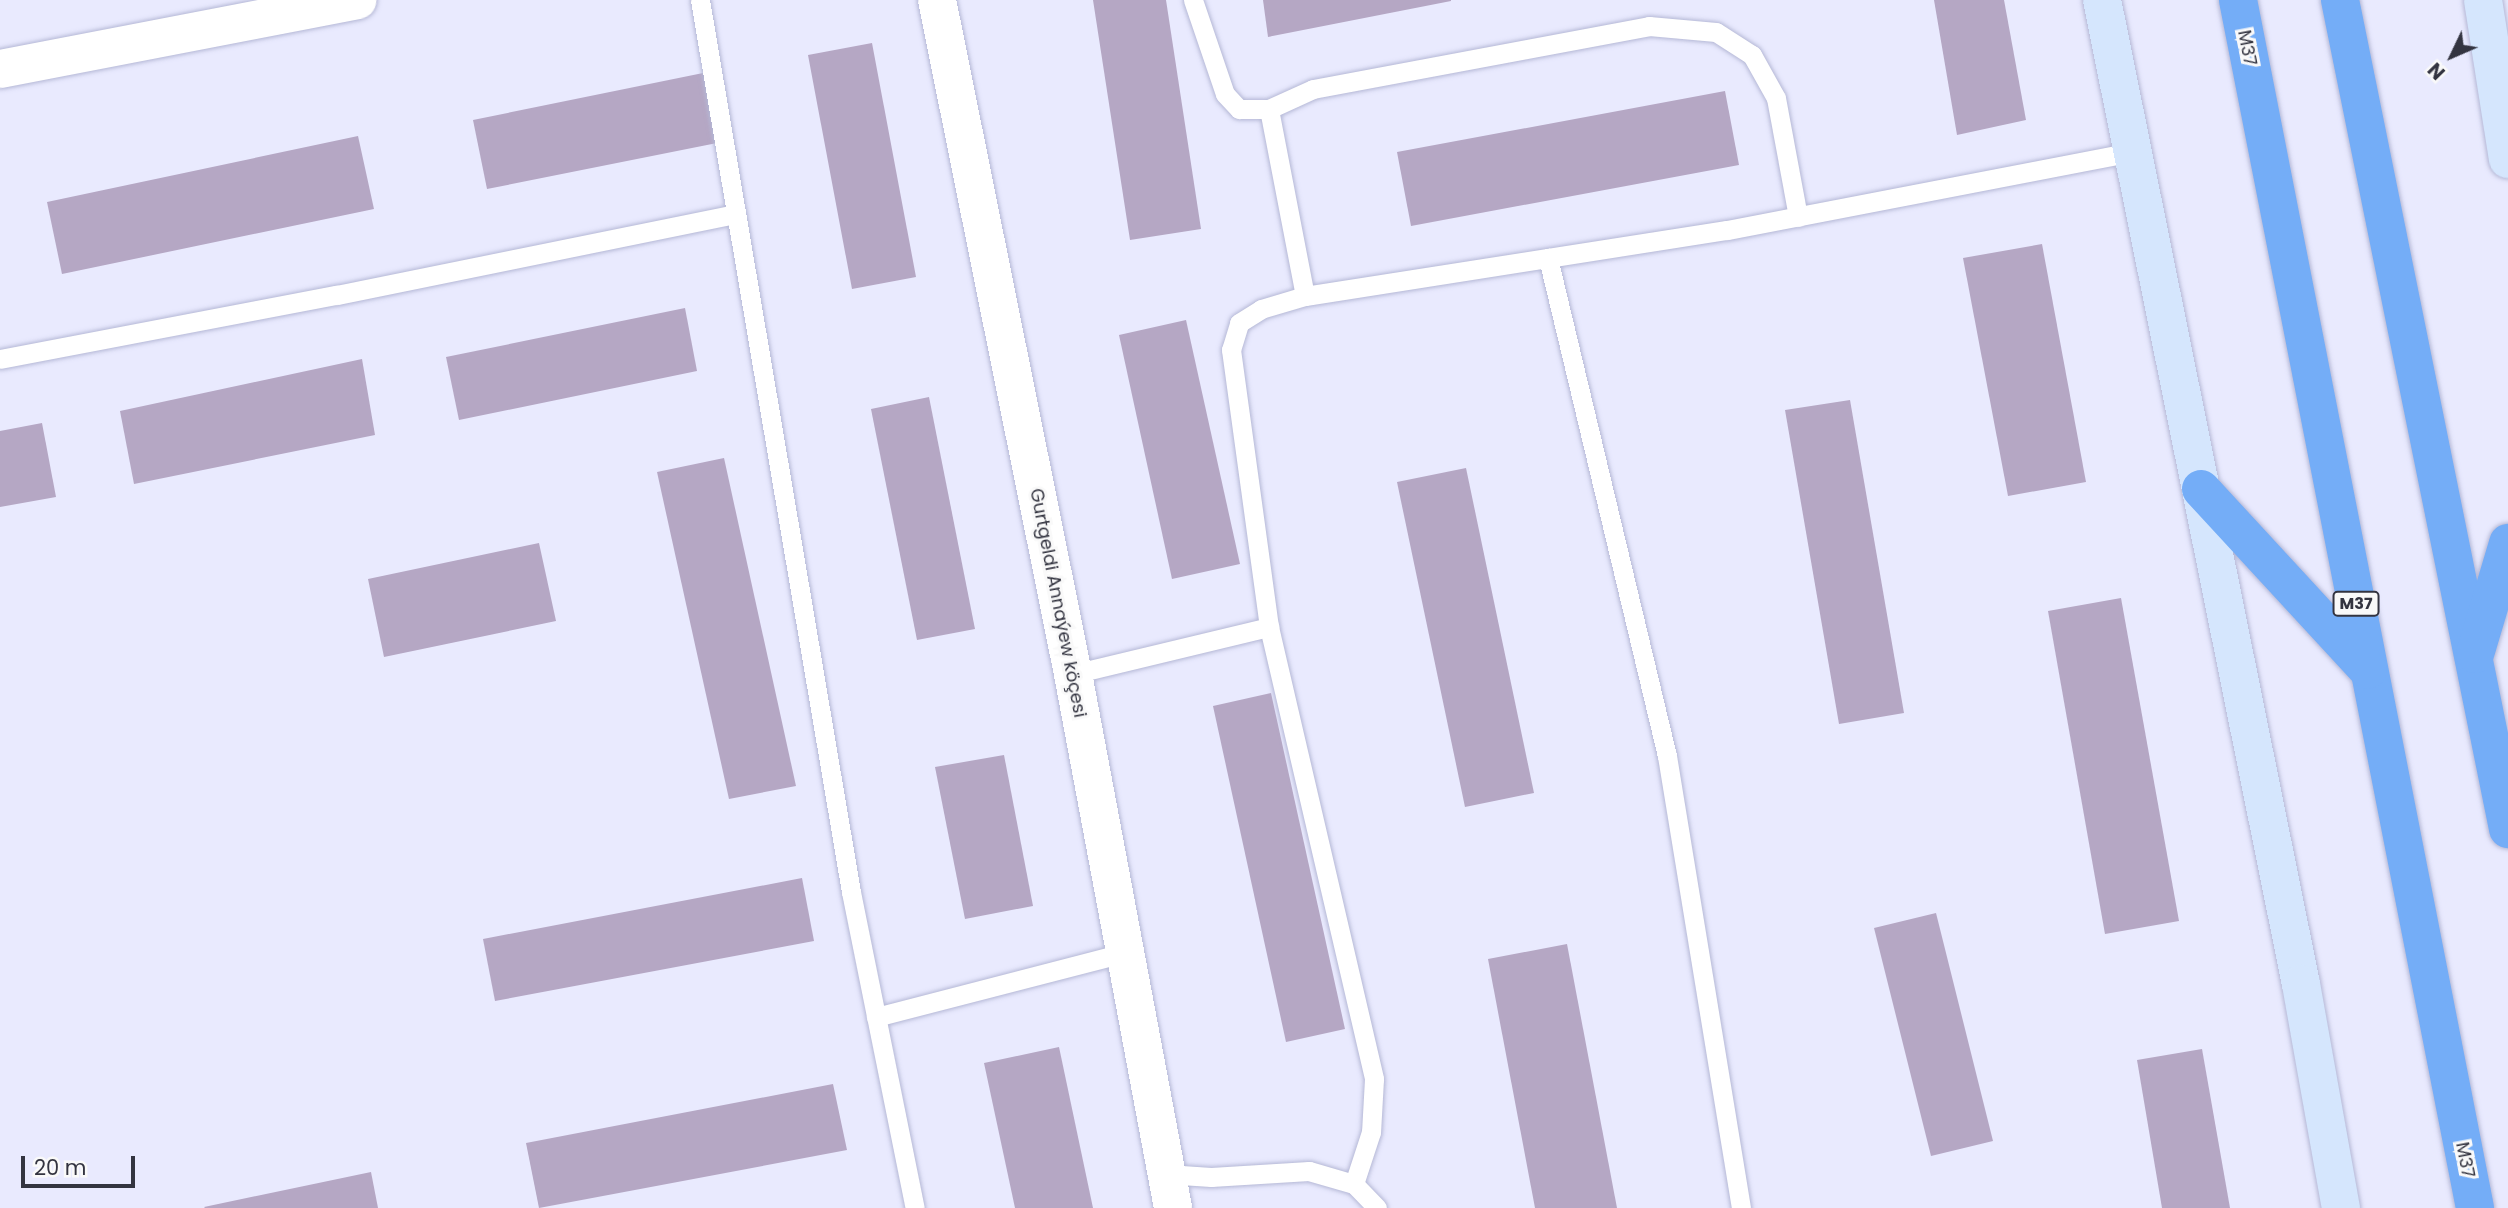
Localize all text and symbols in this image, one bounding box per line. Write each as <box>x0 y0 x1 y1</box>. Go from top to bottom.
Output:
north arrow <box>2417 21 2487 91</box>
street label: M37 <box>2233 28 2261 68</box>
text: N <box>2422 56 2451 85</box>
street label: Gurtgeldi Annaýew köçesi <box>1025 487 1091 719</box>
road number: M37 <box>2332 592 2380 617</box>
street label: M37 <box>2451 1140 2479 1180</box>
scale bar <box>24 1142 138 1186</box>
text: 20 m <box>34 1153 87 1182</box>

